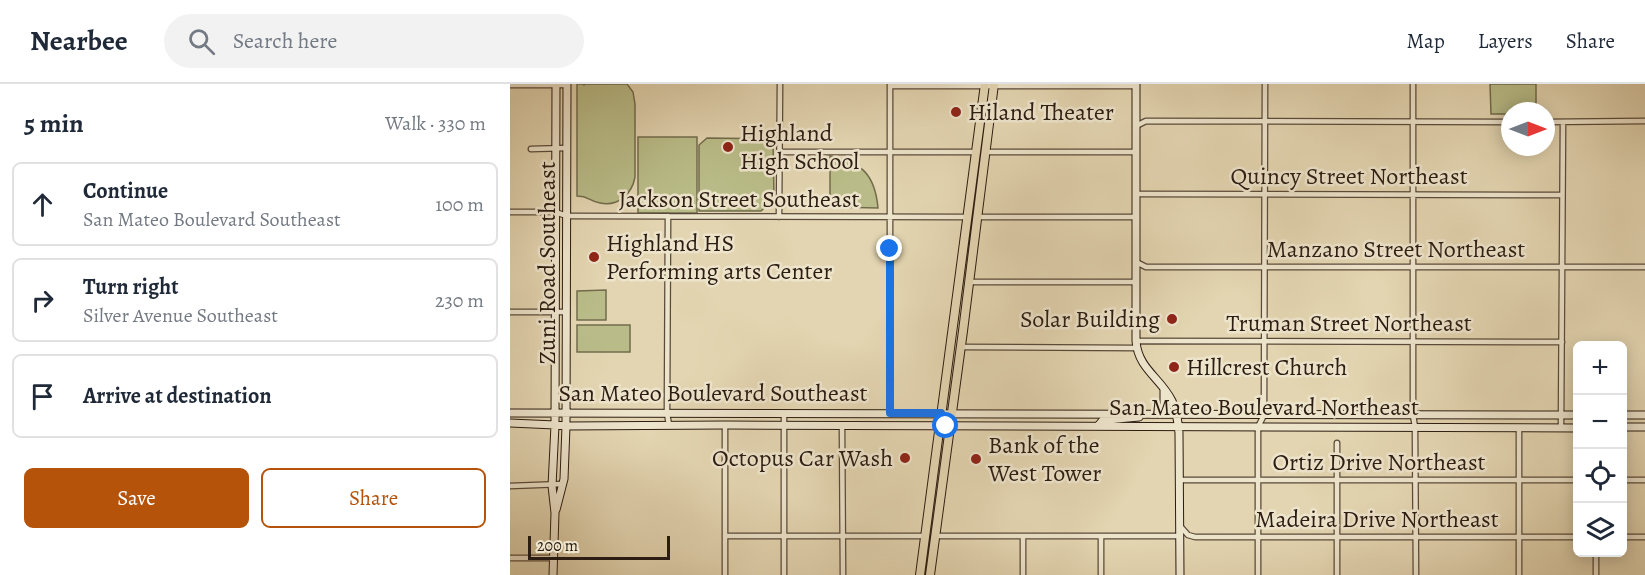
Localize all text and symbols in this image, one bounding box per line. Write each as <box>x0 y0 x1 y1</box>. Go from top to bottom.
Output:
search box <box>164 14 584 68</box>
text: Nearbee <box>30 22 128 60</box>
icon: search <box>185 25 218 58</box>
text: Search here <box>233 26 337 56</box>
text: Map <box>1406 27 1445 55</box>
text: Layers <box>1478 27 1533 55</box>
text: Share <box>1566 27 1615 55</box>
place label: Hiland Theater <box>968 96 1114 128</box>
north arrow <box>1501 102 1555 156</box>
marker: Hiland Theater <box>949 105 963 119</box>
text: 5 min <box>24 106 84 141</box>
text: Walk · 330 m <box>385 110 486 137</box>
place label: Highland High School <box>740 117 859 177</box>
marker: Highland High School <box>721 140 735 154</box>
street label: Quincy Street Northeast <box>1230 160 1468 192</box>
street label: Zuni Road Southeast <box>531 161 563 365</box>
text: Continue <box>83 176 168 206</box>
street label: Jackson Street Southeast <box>618 183 860 215</box>
icon: ahead <box>26 188 59 221</box>
text: 100 m <box>435 191 484 218</box>
text: San Mateo Boulevard Southeast <box>83 206 341 233</box>
place label: Highland HS Performing arts Center <box>606 227 832 287</box>
street label: Manzano Street Northeast <box>1267 233 1525 265</box>
route end <box>876 235 902 261</box>
marker: Highland HS Performing arts Center <box>587 250 601 264</box>
text: Turn right <box>83 272 179 302</box>
icon: right <box>26 284 59 317</box>
text: 230 m <box>435 287 484 314</box>
text: Silver Avenue Southeast <box>83 302 278 329</box>
place label: Solar Building <box>1020 303 1160 335</box>
street label: Truman Street Northeast <box>1226 307 1472 339</box>
marker: Solar Building <box>1165 312 1179 326</box>
map controls <box>1573 341 1627 557</box>
button: + <box>1573 341 1627 395</box>
place label: Hillcrest Church <box>1186 351 1347 383</box>
marker: Hillcrest Church <box>1167 360 1181 374</box>
street label: San Mateo Boulevard Southeast <box>558 377 868 409</box>
icon: arrive <box>26 380 59 413</box>
text: Arrive at destination <box>83 381 272 411</box>
street label: San Mateo Boulevard Northeast <box>1109 391 1419 423</box>
button: − <box>1573 395 1627 449</box>
route start <box>932 412 958 438</box>
place label: Bank of the West Tower <box>987 429 1101 489</box>
place label: Octopus Car Wash <box>712 442 893 474</box>
street label: Ortiz Drive Northeast <box>1272 446 1486 478</box>
button: locate <box>1573 449 1627 503</box>
marker: Octopus Car Wash <box>898 451 912 465</box>
marker: Bank of the West Tower <box>969 452 983 466</box>
button: Save <box>24 468 249 528</box>
button: Share <box>261 468 486 528</box>
street label: Madeira Drive Northeast <box>1255 503 1499 535</box>
button: layers <box>1573 503 1627 557</box>
scale bar <box>528 533 670 560</box>
text: 200 m <box>537 535 578 557</box>

